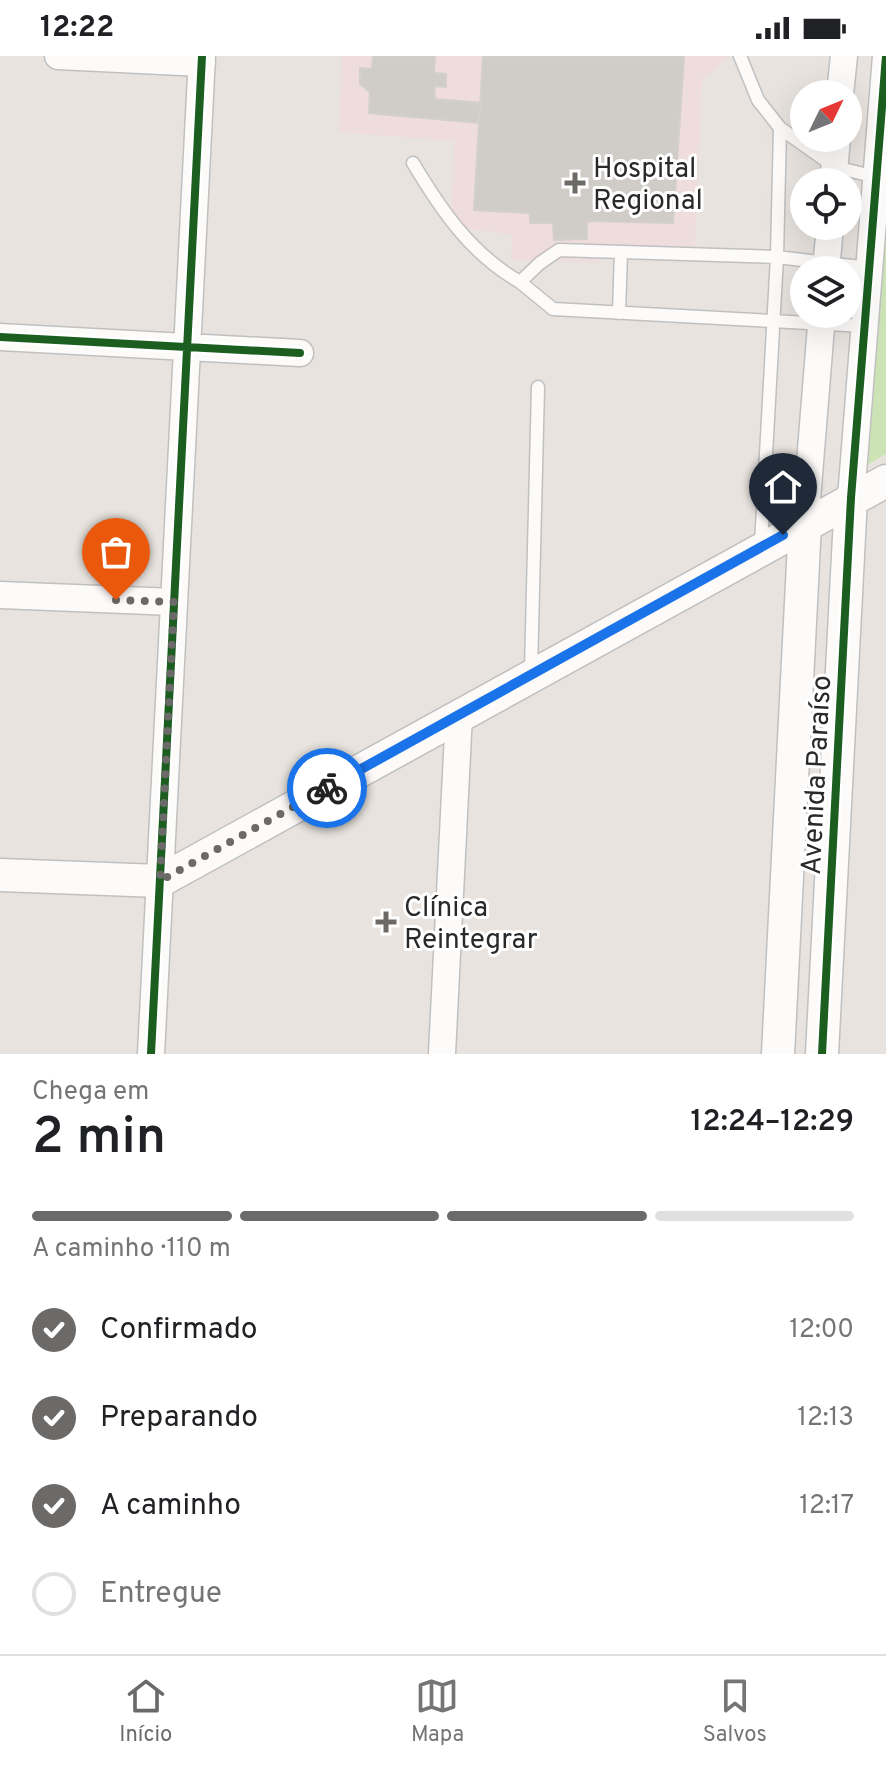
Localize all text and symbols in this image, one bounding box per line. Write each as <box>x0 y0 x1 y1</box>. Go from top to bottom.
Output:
text: 12:22 <box>40 10 114 47</box>
north arrow <box>790 80 862 152</box>
map controls <box>790 80 862 328</box>
place label: Hospital Regional <box>593 152 703 220</box>
button: locate <box>790 168 862 240</box>
marker: Hospital Regional <box>564 172 586 194</box>
button: layers <box>790 256 862 328</box>
pin <box>749 453 817 535</box>
icon: home <box>761 465 805 509</box>
pin <box>82 518 150 600</box>
icon: bag <box>94 530 138 574</box>
street label: Avenida Paraíso <box>795 674 841 876</box>
courier <box>287 748 367 828</box>
icon: bike <box>305 766 349 810</box>
place label: Clínica Reintegrar <box>404 891 538 959</box>
marker: Clínica Reintegrar <box>375 911 397 933</box>
text: Chega em <box>32 1076 149 1109</box>
text: 12:24–12:29 <box>691 1104 854 1141</box>
text: 2 min <box>32 1106 166 1172</box>
text: A caminho · 110 m <box>32 1233 231 1266</box>
icon: check <box>32 1308 76 1352</box>
text: Confirmado <box>100 1312 258 1349</box>
text: 12:00 <box>789 1314 854 1347</box>
icon: check <box>32 1396 76 1440</box>
text: Preparando <box>100 1400 258 1437</box>
text: 12:13 <box>797 1402 854 1435</box>
icon: check <box>32 1484 76 1528</box>
text: A caminho <box>100 1488 241 1525</box>
text: 12:17 <box>799 1490 854 1523</box>
text: Entregue <box>100 1576 222 1613</box>
tab: Início <box>119 1674 172 1749</box>
tab: Mapa <box>411 1674 464 1749</box>
tab: Salvos <box>703 1674 767 1749</box>

